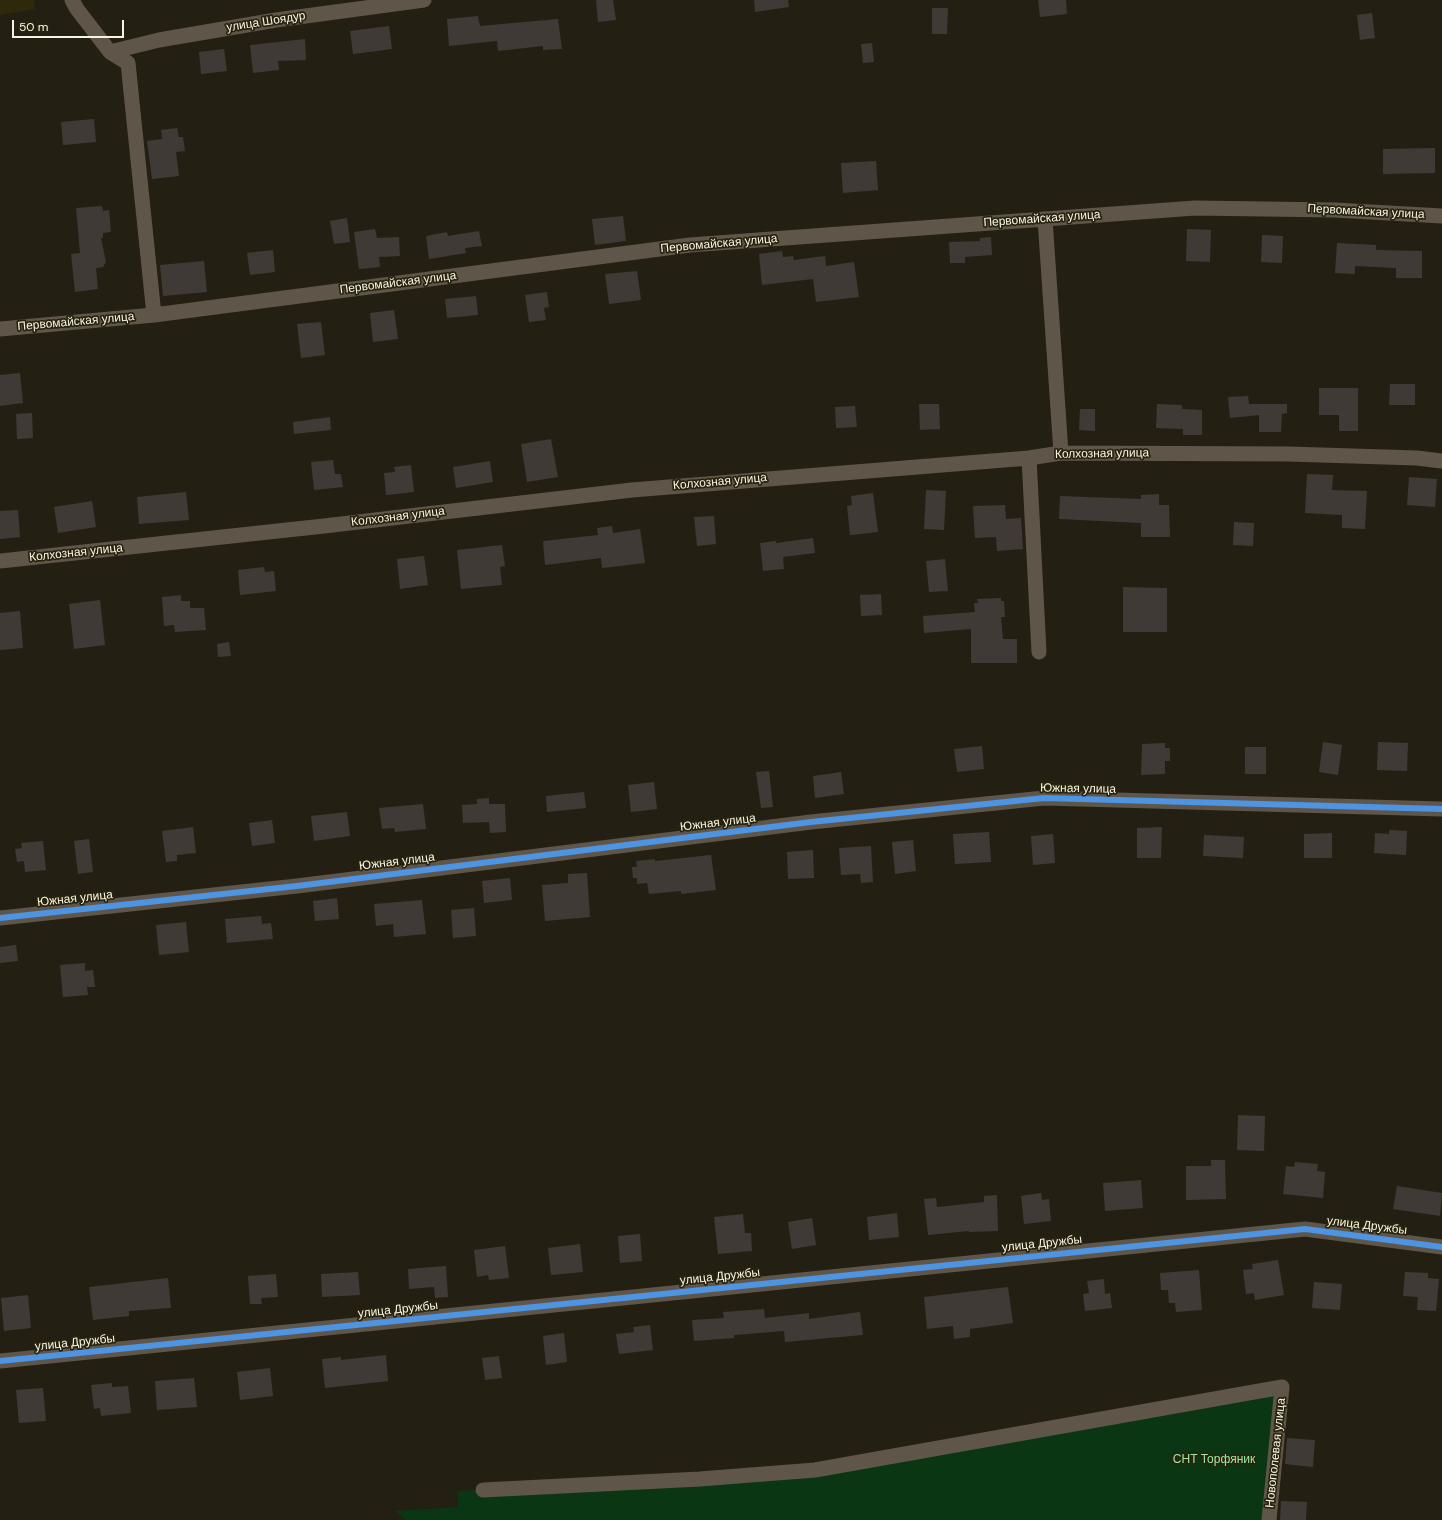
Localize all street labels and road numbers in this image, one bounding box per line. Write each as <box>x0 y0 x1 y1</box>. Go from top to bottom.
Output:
street label: улица Шоядур <box>225 9 307 35</box>
street label: Первомайская улица <box>1307 202 1425 222</box>
street label: Первомайская улица <box>983 208 1101 230</box>
street label: Первомайская улица <box>660 232 778 256</box>
street label: Первомайская улица <box>339 269 457 297</box>
street label: Первомайская улица <box>17 310 135 334</box>
street label: Колхозная улица <box>1055 446 1149 462</box>
street label: Колхозная улица <box>672 471 768 493</box>
street label: Колхозная улица <box>350 504 446 530</box>
street label: Колхозная улица <box>28 541 124 565</box>
street label: Южная улица <box>1040 781 1116 797</box>
street label: Южная улица <box>679 811 757 835</box>
street label: Южная улица <box>358 850 436 874</box>
street label: Южная улица <box>36 888 114 910</box>
street label: улица Дружбы <box>1326 1214 1408 1238</box>
street label: улица Дружбы <box>1001 1233 1083 1255</box>
street label: улица Дружбы <box>679 1266 761 1288</box>
street label: улица Дружбы <box>357 1299 439 1321</box>
street label: улица Дружбы <box>34 1332 116 1354</box>
street label: Новополевая улица <box>1263 1397 1289 1509</box>

